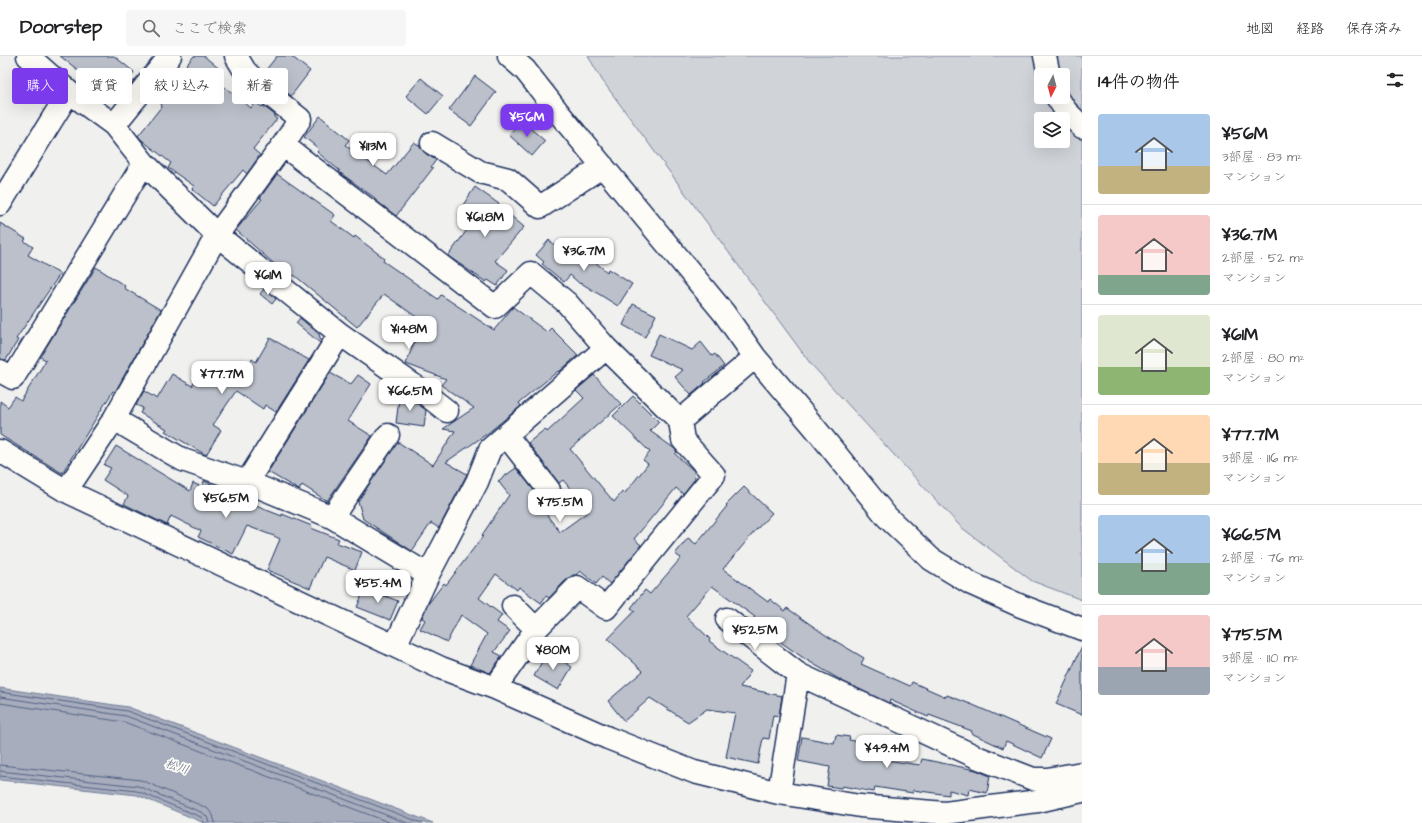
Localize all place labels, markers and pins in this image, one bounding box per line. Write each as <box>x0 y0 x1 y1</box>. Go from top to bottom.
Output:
pin: ¥56M <box>503 104 551 138</box>
pin: ¥113M <box>345 133 401 167</box>
pin: ¥61.8M <box>452 204 518 238</box>
pin: ¥36.7M <box>551 238 617 272</box>
pin: ¥61M <box>244 262 292 296</box>
pin: ¥148M <box>381 316 437 350</box>
pin: ¥77.7M <box>189 361 255 395</box>
pin: ¥66.5M <box>377 378 443 412</box>
pin: ¥56.5M <box>193 485 259 519</box>
pin: ¥75.5M <box>527 489 593 523</box>
pin: ¥55.4M <box>345 570 411 604</box>
pin: ¥52.5M <box>722 617 788 651</box>
pin: ¥80M <box>529 637 577 671</box>
pin: ¥49.4M <box>854 735 920 769</box>

